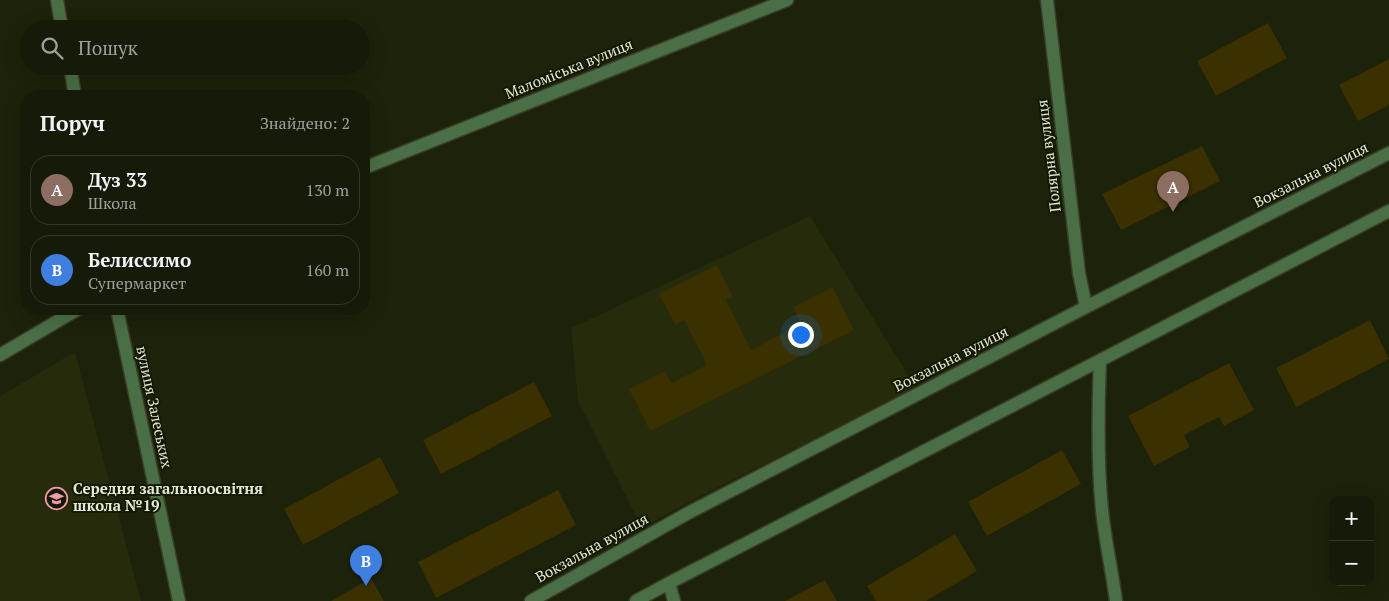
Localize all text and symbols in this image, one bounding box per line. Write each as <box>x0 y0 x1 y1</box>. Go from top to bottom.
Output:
search box <box>20 20 370 75</box>
street label: Маломіська вулиця <box>502 33 636 103</box>
icon: search <box>38 34 66 62</box>
text: Пошук <box>78 35 138 60</box>
street label: Полярна вулиця <box>1031 99 1065 214</box>
text: Поруч <box>40 109 105 137</box>
text: Знайдено: 2 <box>260 112 350 134</box>
street label: Вокзальна вулиця <box>1250 137 1371 212</box>
text: Дуз 33 <box>88 167 147 192</box>
pin: A <box>1157 171 1189 212</box>
text: A <box>51 179 63 201</box>
text: 130 m <box>306 179 349 201</box>
text: Школа <box>88 192 137 214</box>
text: Белиссимо <box>88 247 191 272</box>
text: B <box>52 259 62 281</box>
text: 160 m <box>306 259 349 281</box>
text: Супермаркет <box>88 272 186 294</box>
street label: Вокзальна вулиця <box>890 321 1011 396</box>
your location <box>788 322 814 348</box>
street label: вулиця Залеських <box>132 344 178 470</box>
place label: Середня загальноосвітня школа №19 <box>73 478 263 515</box>
school or university icon: Середня загальноосвітня школа №19 <box>45 486 69 510</box>
map controls <box>1329 496 1374 586</box>
button: + <box>1329 496 1374 541</box>
street label: Вокзальна вулиця <box>532 508 652 586</box>
button: − <box>1329 541 1374 586</box>
pin: B <box>350 545 382 586</box>

